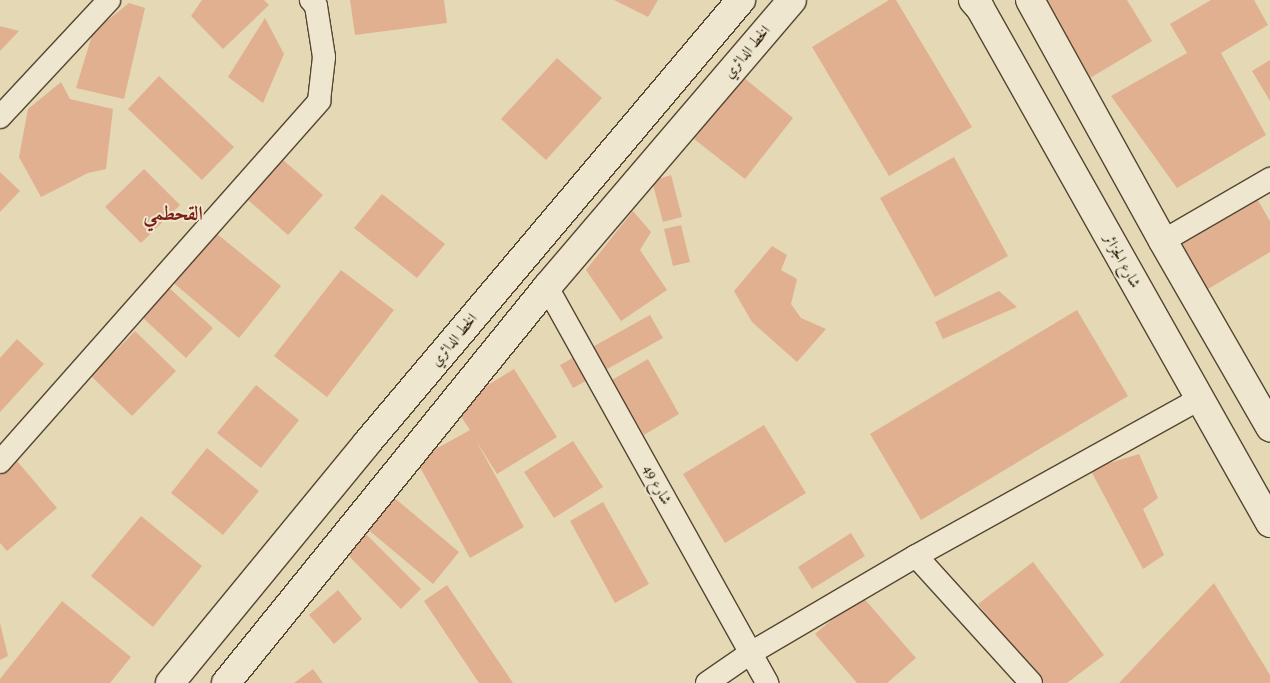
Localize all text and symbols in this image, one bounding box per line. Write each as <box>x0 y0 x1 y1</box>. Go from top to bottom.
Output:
street label: الخط الدائري <box>720 22 774 82</box>
district label: القحطمي <box>143 201 203 225</box>
street label: شارع الجزائر <box>1100 231 1144 291</box>
street label: الخط الدائري <box>427 310 481 370</box>
street label: شارع 49 <box>639 462 675 508</box>

